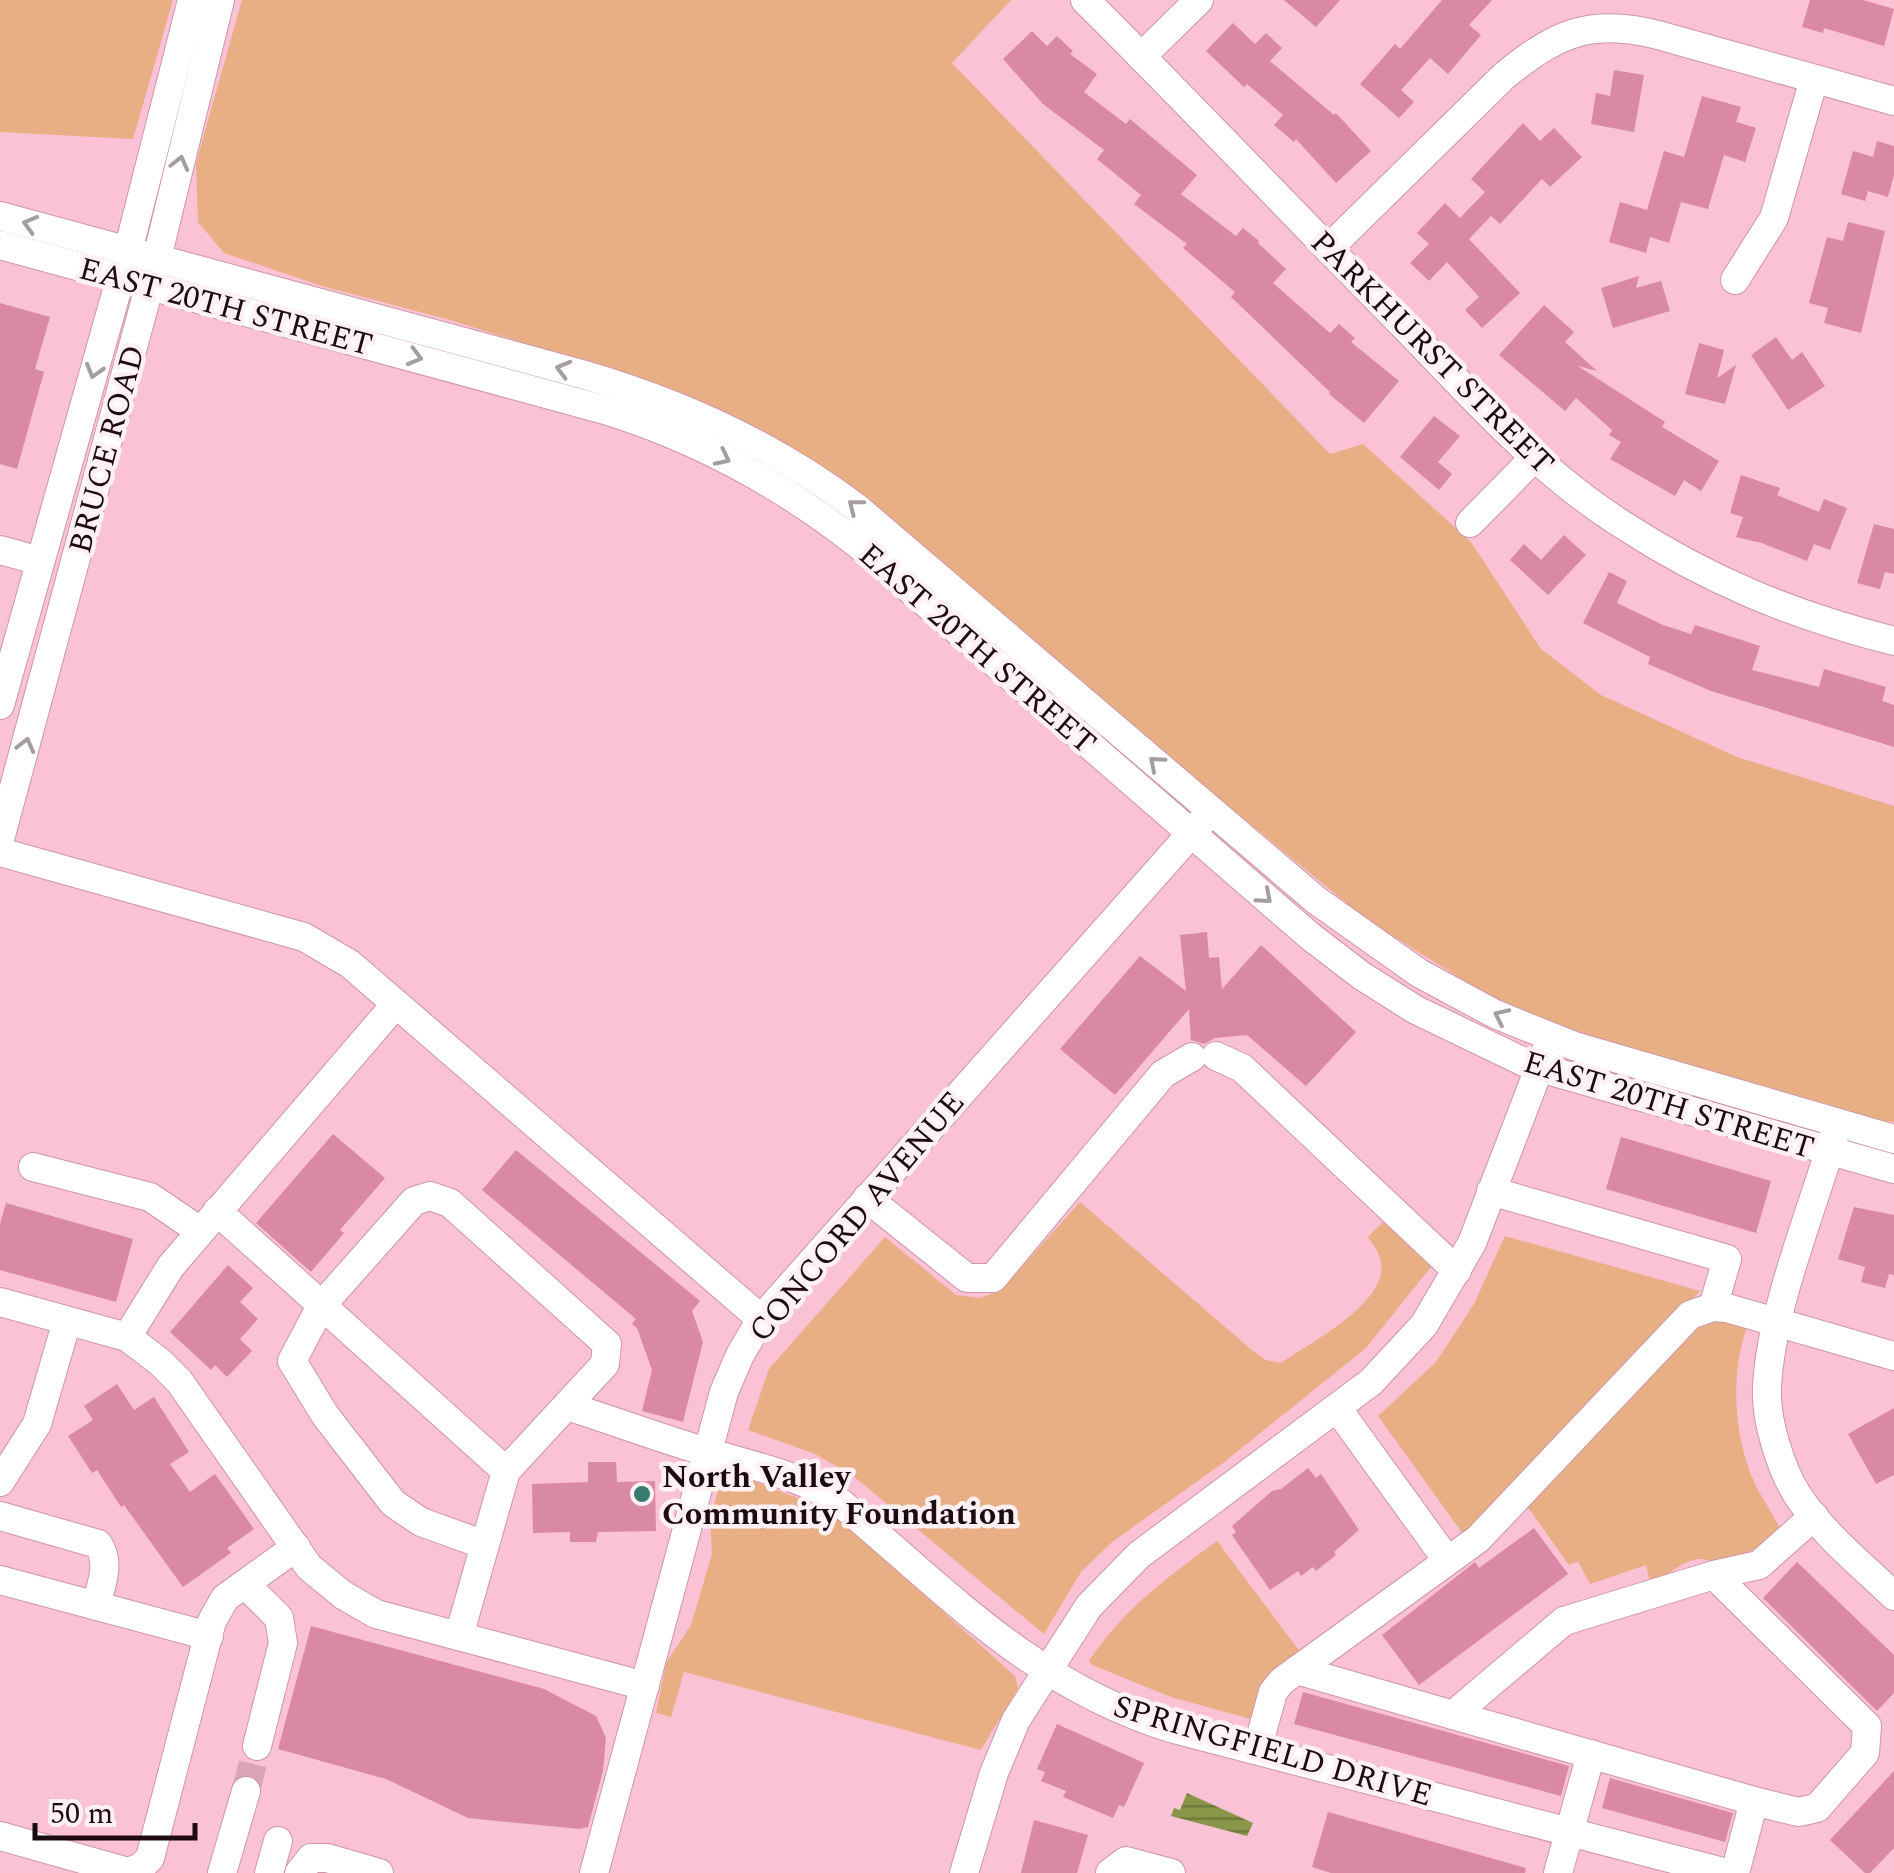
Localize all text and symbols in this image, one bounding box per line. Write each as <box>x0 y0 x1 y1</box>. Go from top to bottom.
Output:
one-way arrow <box>168 155 189 172</box>
one-way arrow <box>22 215 39 236</box>
street label: PARKHURST STREET <box>1298 220 1565 487</box>
street label: EAST 20TH STREET <box>73 245 378 370</box>
street label: BRUCE ROAD <box>56 340 159 559</box>
one-way arrow <box>406 346 423 367</box>
one-way arrow <box>555 359 572 380</box>
one-way arrow <box>85 362 106 379</box>
one-way arrow <box>713 446 731 466</box>
one-way arrow <box>848 501 866 518</box>
street label: EAST 20TH STREET <box>847 532 1107 767</box>
one-way arrow <box>14 737 35 754</box>
one-way arrow <box>1149 756 1167 774</box>
one-way arrow <box>1253 886 1272 904</box>
one-way arrow <box>1493 1008 1511 1028</box>
street label: EAST 20TH STREET <box>1517 1038 1820 1173</box>
street label: CONCORD AVENUE <box>737 1080 977 1353</box>
place label: North Valley Community Foundation <box>662 1453 1016 1539</box>
marker: North Valley Community Foundation <box>631 1483 653 1505</box>
street label: SPRINGFIELD DRIVE <box>1107 1682 1438 1820</box>
scale bar <box>35 1778 195 1840</box>
text: 50 m <box>50 1791 113 1837</box>

